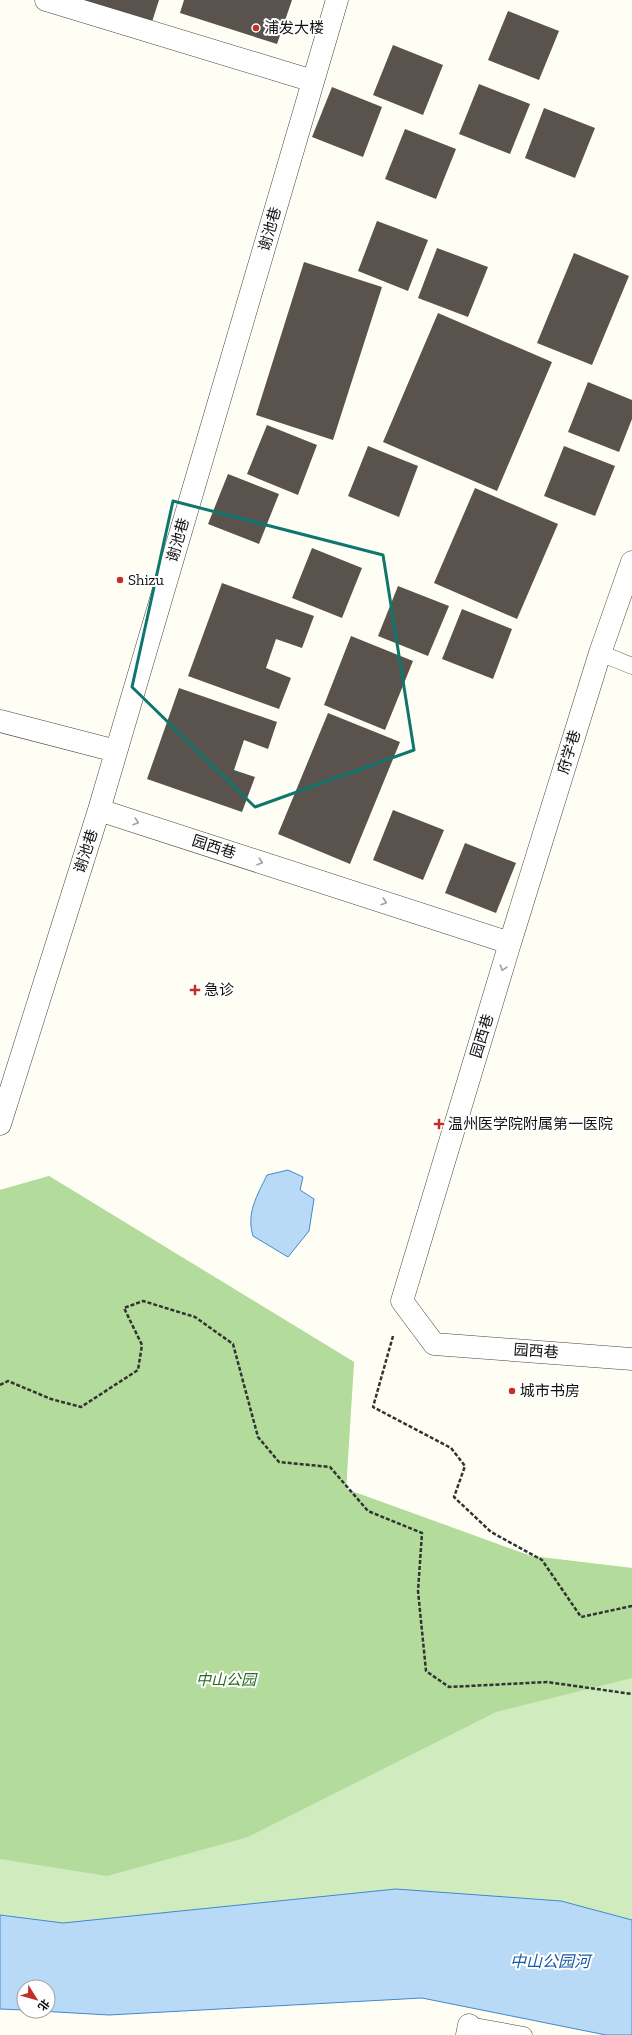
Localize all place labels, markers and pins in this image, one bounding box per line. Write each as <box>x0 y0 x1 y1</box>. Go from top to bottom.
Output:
place label: 浦发大楼 <box>264 19 324 37</box>
marker: 浦发大楼 <box>251 23 261 33</box>
place label: Shizu <box>128 571 165 589</box>
marker: Shizu <box>115 575 125 585</box>
place label: 急诊 <box>204 981 234 999</box>
marker: 急诊 <box>189 984 201 996</box>
place label: 温州医学院附属第一医院 <box>448 1115 613 1133</box>
marker: 温州医学院附属第一医院 <box>433 1118 445 1130</box>
place label: 城市书房 <box>520 1382 580 1400</box>
marker: 城市书房 <box>507 1386 517 1396</box>

